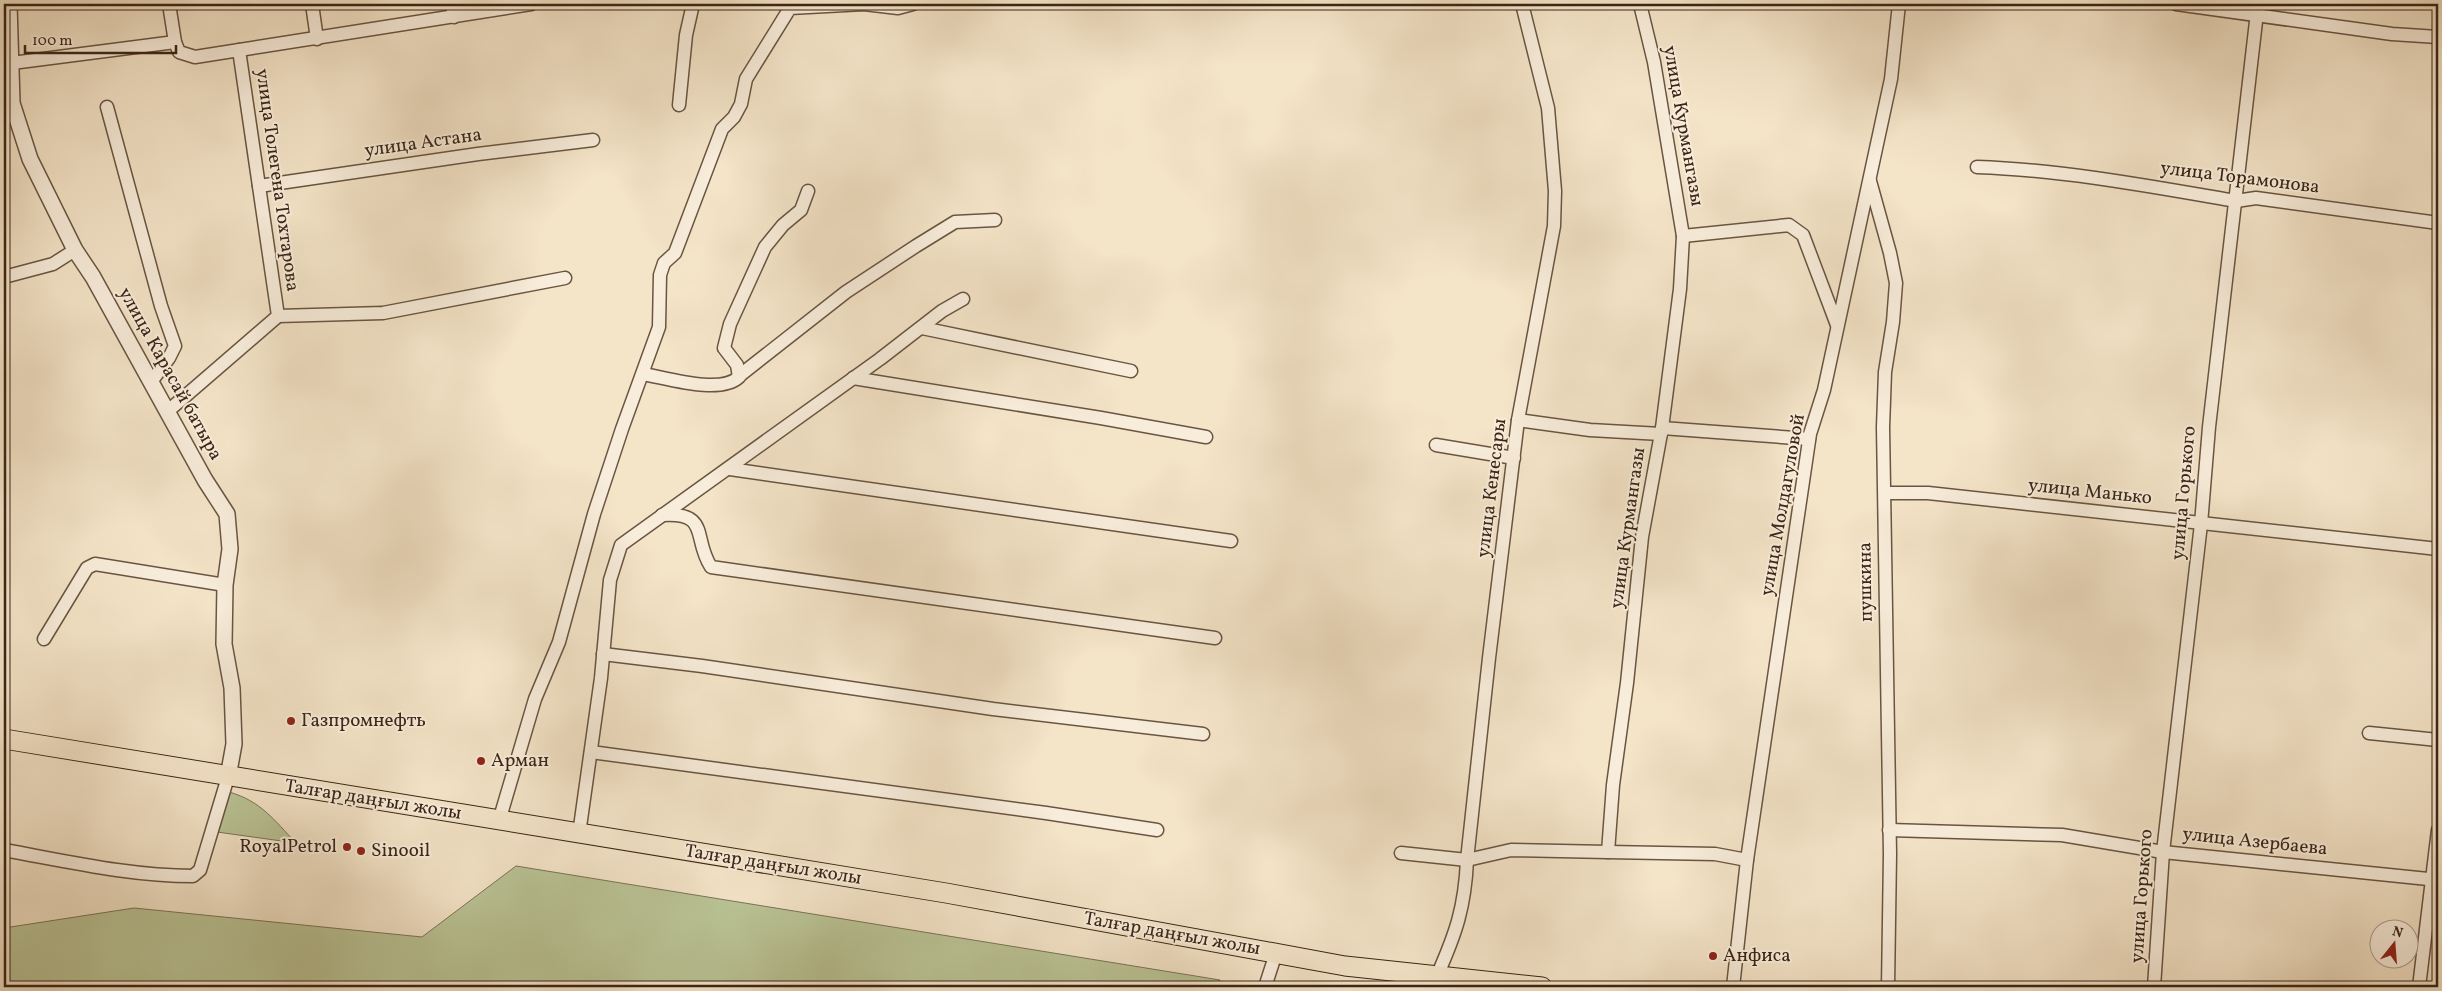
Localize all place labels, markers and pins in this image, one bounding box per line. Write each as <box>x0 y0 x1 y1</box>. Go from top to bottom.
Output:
place label: Газпромнефть <box>301 708 426 734</box>
marker: Газпромнефть <box>285 715 297 727</box>
place label: Арман <box>491 748 549 774</box>
marker: Арман <box>475 755 487 767</box>
place label: RoyalPetrol <box>239 834 337 860</box>
place label: Sinooil <box>371 838 430 864</box>
marker: RoyalPetrol <box>341 841 353 853</box>
marker: Sinooil <box>355 845 367 857</box>
place label: Анфиса <box>1723 943 1791 969</box>
marker: Анфиса <box>1707 950 1719 962</box>

